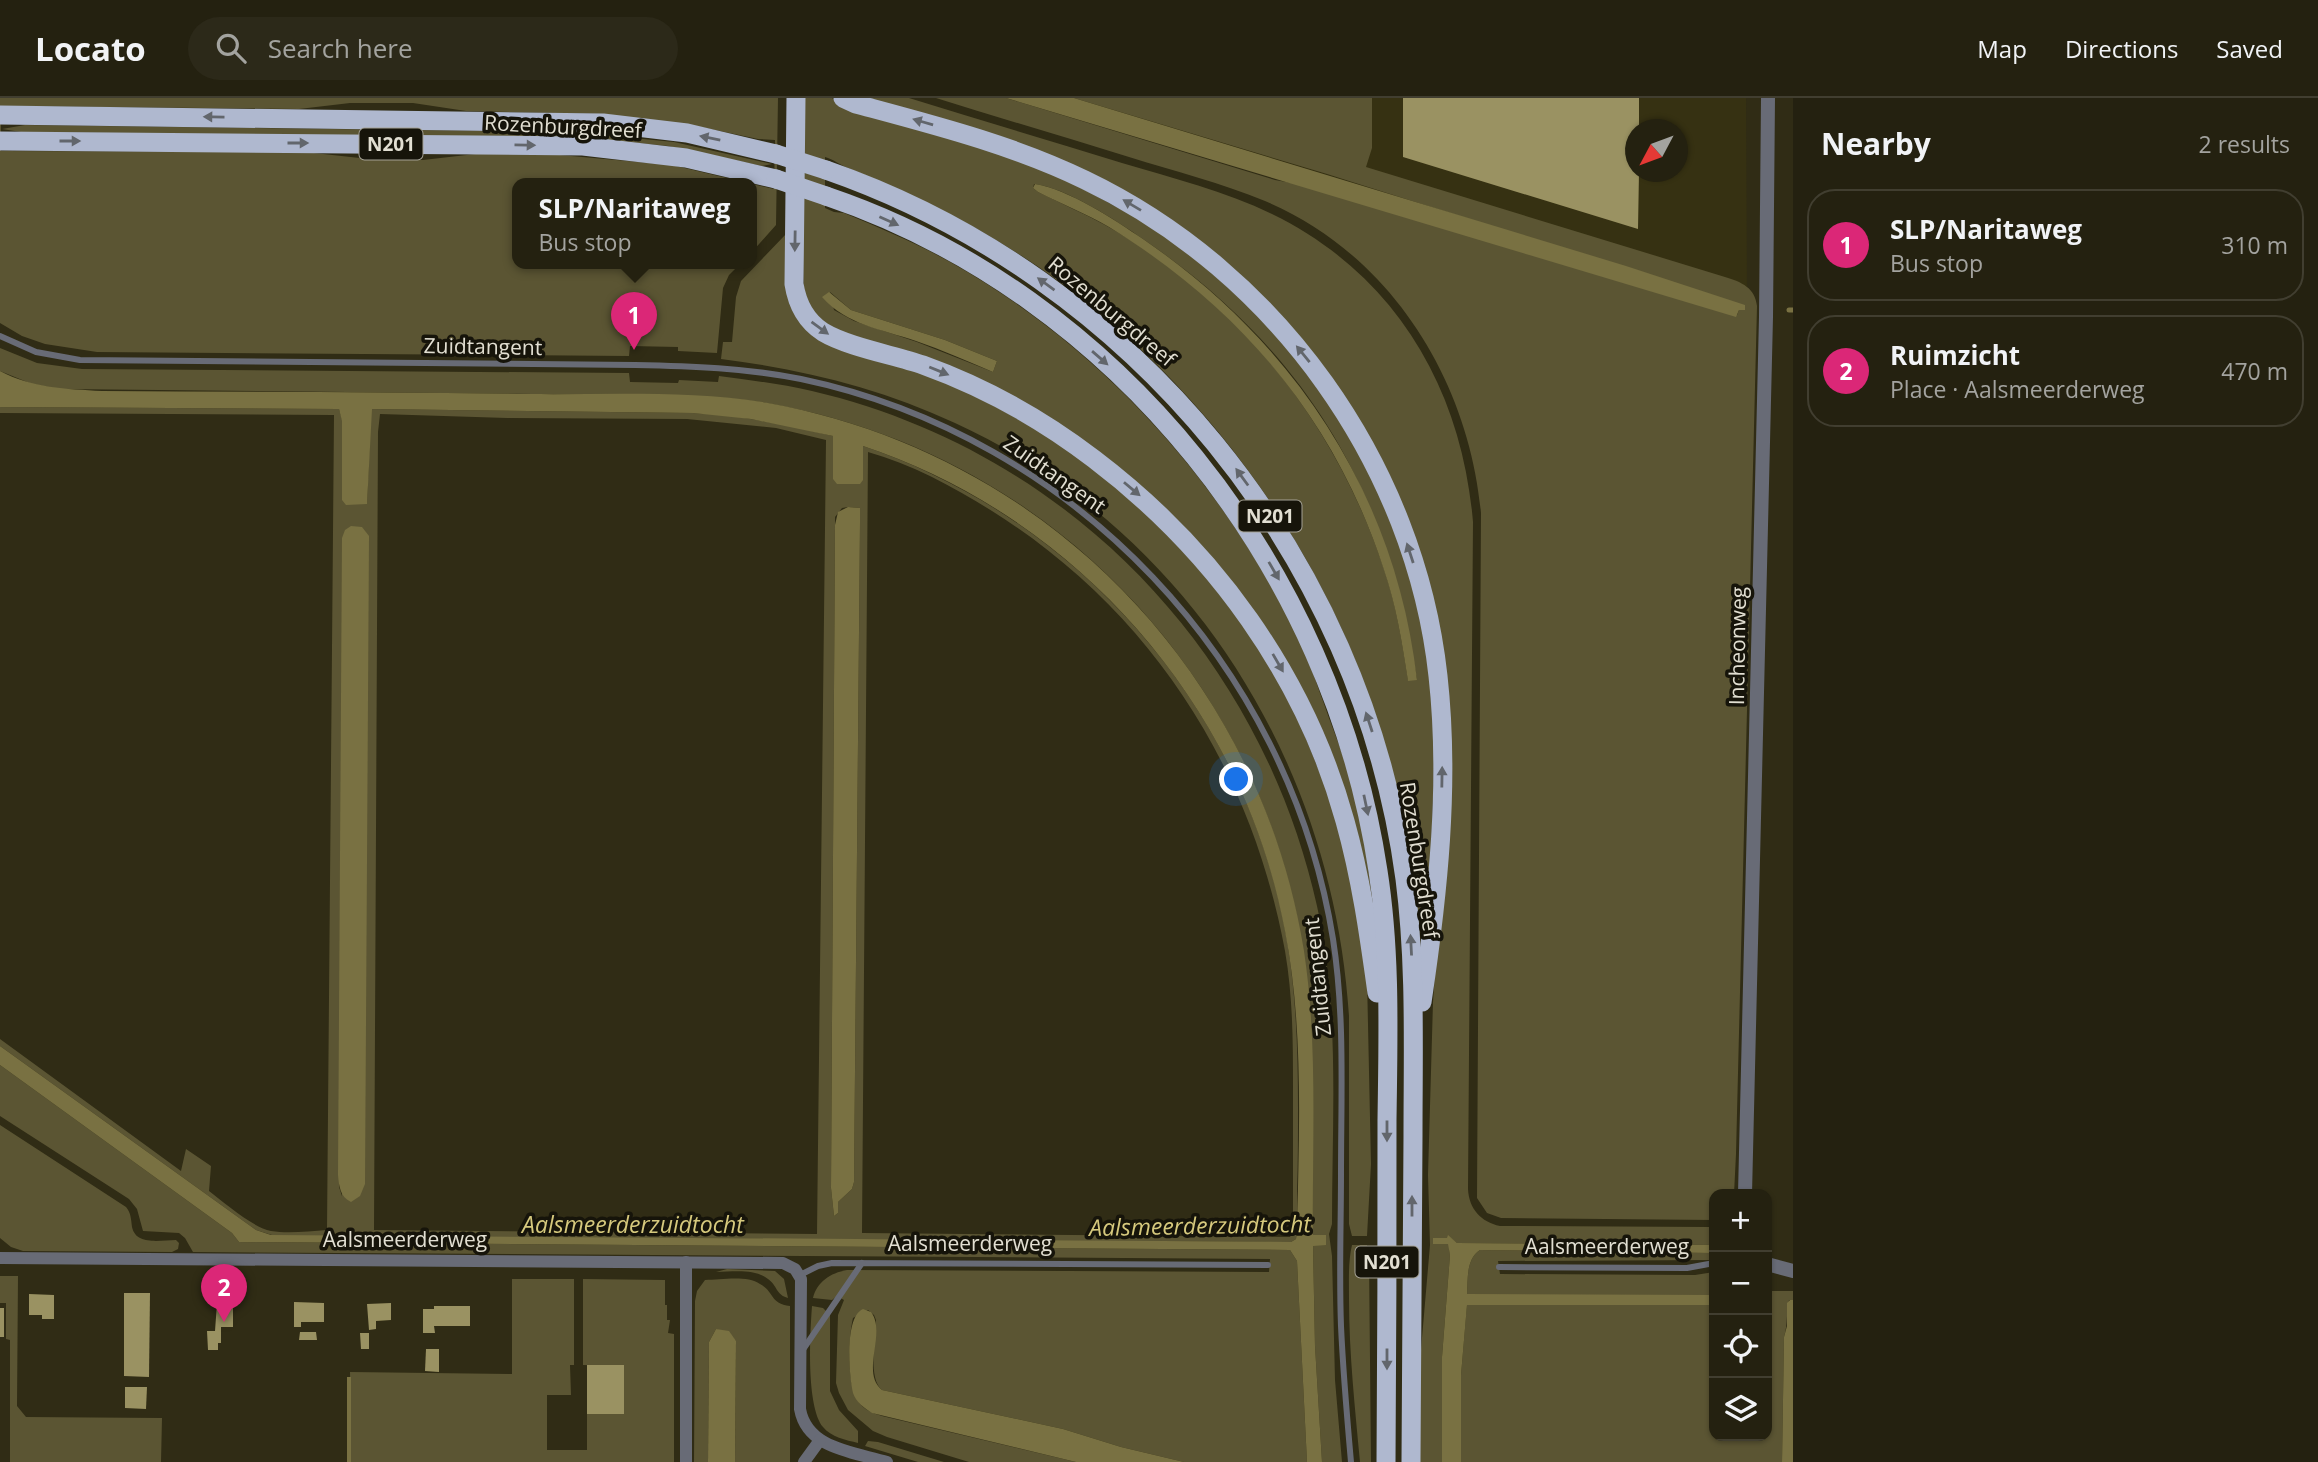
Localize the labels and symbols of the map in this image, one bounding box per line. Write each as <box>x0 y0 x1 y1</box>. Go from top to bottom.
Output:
street label: Rozenburgdreef <box>483 108 645 144</box>
one-way arrow <box>203 112 225 123</box>
one-way arrow <box>912 117 933 127</box>
north arrow <box>1625 119 1688 182</box>
road number: N201 <box>360 128 422 159</box>
one-way arrow <box>699 132 721 143</box>
one-way arrow <box>60 135 82 147</box>
one-way arrow <box>287 137 309 149</box>
one-way arrow <box>515 139 537 151</box>
one-way arrow <box>1123 199 1142 212</box>
one-way arrow <box>879 215 899 227</box>
one-way arrow <box>789 230 800 252</box>
street label: Rozenburgdreef <box>1043 250 1183 374</box>
one-way arrow <box>1037 277 1056 291</box>
pin: 1 <box>611 292 657 350</box>
one-way arrow <box>811 321 829 335</box>
street label: Zuidtangent <box>423 331 543 361</box>
one-way arrow <box>1296 345 1311 362</box>
one-way arrow <box>1091 350 1109 366</box>
one-way arrow <box>929 366 950 377</box>
street label: Zuidtangent <box>998 429 1112 519</box>
one-way arrow <box>1236 468 1250 486</box>
one-way arrow <box>1124 481 1141 496</box>
road number: N201 <box>1238 500 1302 532</box>
one-way arrow <box>1405 542 1415 563</box>
one-way arrow <box>1268 561 1280 581</box>
street label: Incheonweg <box>1722 587 1752 705</box>
one-way arrow <box>1272 653 1284 672</box>
one-way arrow <box>1363 711 1373 732</box>
your location <box>1219 762 1253 796</box>
one-way arrow <box>1436 766 1448 788</box>
street label: Rozenburgdreef <box>1394 780 1446 942</box>
one-way arrow <box>1360 794 1371 816</box>
street label: Zuidtangent <box>1297 917 1337 1037</box>
one-way arrow <box>1405 933 1416 955</box>
one-way arrow <box>1381 1120 1393 1142</box>
one-way arrow <box>1406 1195 1418 1217</box>
water label: Aalsmeerderzuidtocht <box>1087 1207 1313 1243</box>
water label: Aalsmeerderzuidtocht <box>520 1208 745 1240</box>
street label: Aalsmeerderweg <box>323 1225 487 1253</box>
street label: Aalsmeerderweg <box>888 1229 1052 1257</box>
street label: Aalsmeerderweg <box>1525 1232 1689 1260</box>
road number: N201 <box>1356 1246 1418 1278</box>
pin: 2 <box>201 1264 247 1322</box>
one-way arrow <box>1381 1348 1392 1370</box>

